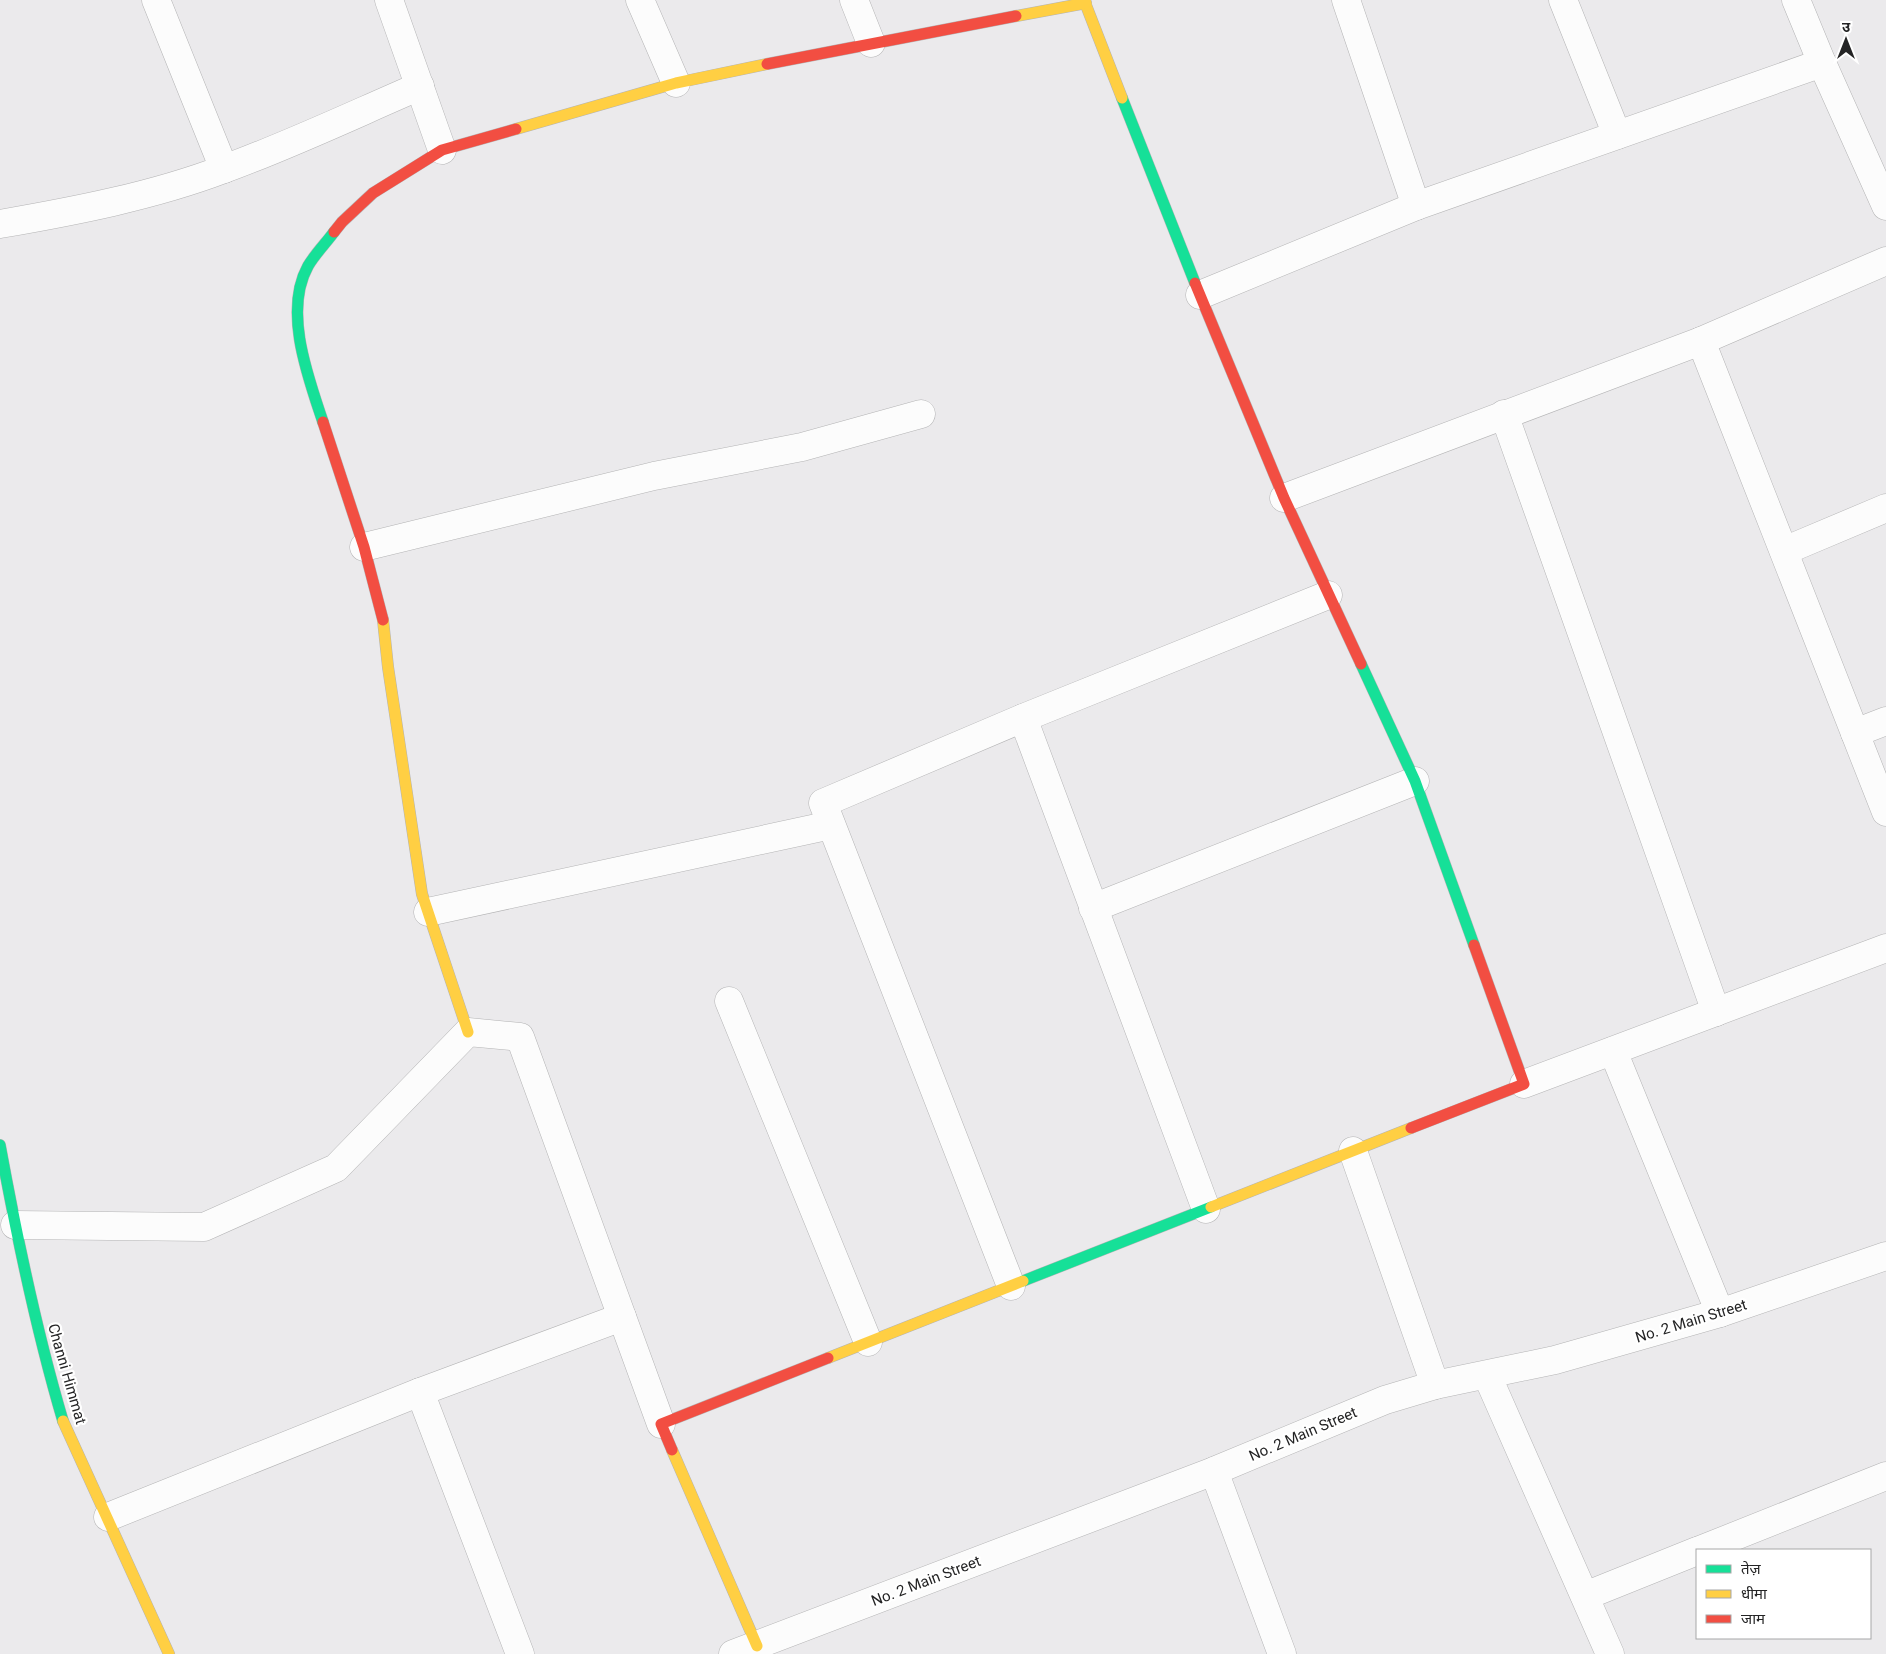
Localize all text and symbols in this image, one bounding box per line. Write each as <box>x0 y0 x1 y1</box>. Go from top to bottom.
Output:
north arrow <box>1821 15 1871 65</box>
text: उ <box>1842 19 1851 35</box>
street label: No. 2 Main Street <box>1633 1295 1749 1347</box>
street label: Channi Himmat <box>44 1322 90 1426</box>
street label: No. 2 Main Street <box>1246 1403 1360 1465</box>
legend <box>1696 1549 1871 1639</box>
street label: No. 2 Main Street <box>869 1552 983 1610</box>
text: तेज़ <box>1741 1560 1762 1578</box>
text: धीमा <box>1741 1585 1768 1603</box>
text: जाम <box>1741 1610 1766 1628</box>

